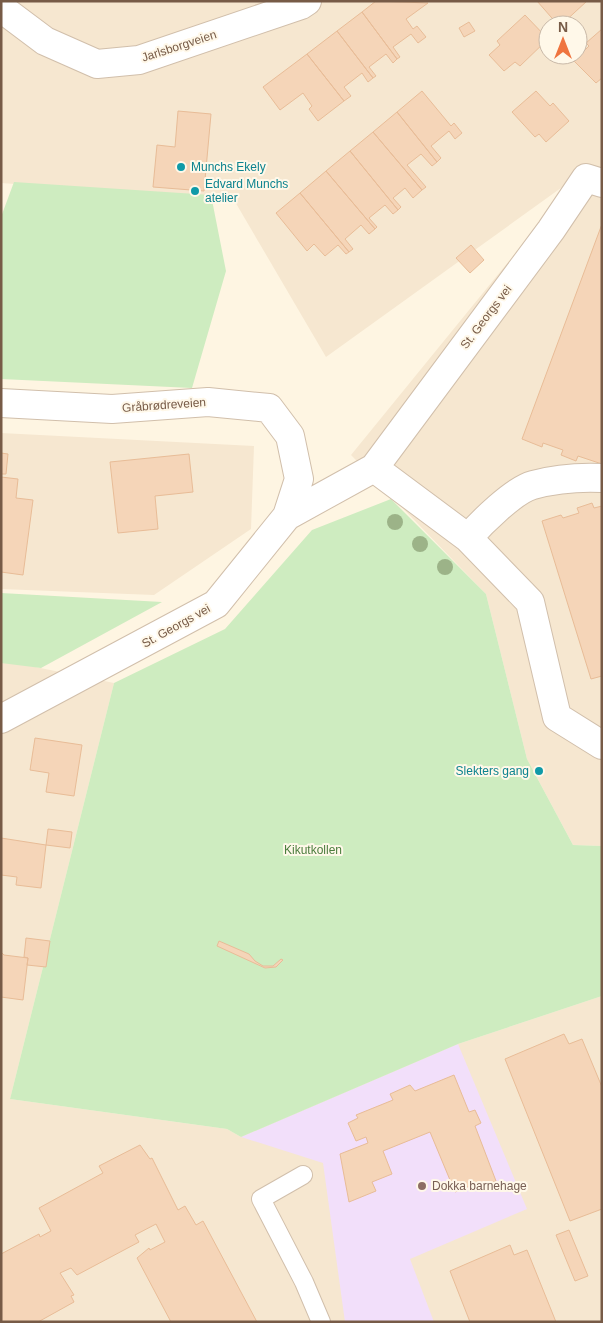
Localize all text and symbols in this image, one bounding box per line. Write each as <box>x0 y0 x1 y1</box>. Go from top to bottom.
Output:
north arrow <box>538 15 588 65</box>
text: N <box>558 19 568 35</box>
street label: Jarlsborgveien <box>140 27 218 65</box>
place label: Munchs Ekely <box>191 160 266 174</box>
marker: Munchs Ekely <box>175 161 187 173</box>
place label: Edvard Munchs atelier <box>205 177 288 205</box>
marker: Edvard Munchs atelier <box>189 185 201 197</box>
street label: St. Georgs vei <box>458 282 514 352</box>
street label: Gråbrødreveien <box>122 395 206 415</box>
street label: St. Georgs vei <box>139 601 213 651</box>
place label: Slekters gang <box>456 764 529 778</box>
marker: Slekters gang <box>533 765 545 777</box>
park label: Kikutkollen <box>284 843 342 857</box>
place label: Dokka barnehage <box>432 1179 527 1193</box>
marker: Dokka barnehage <box>416 1180 428 1192</box>

